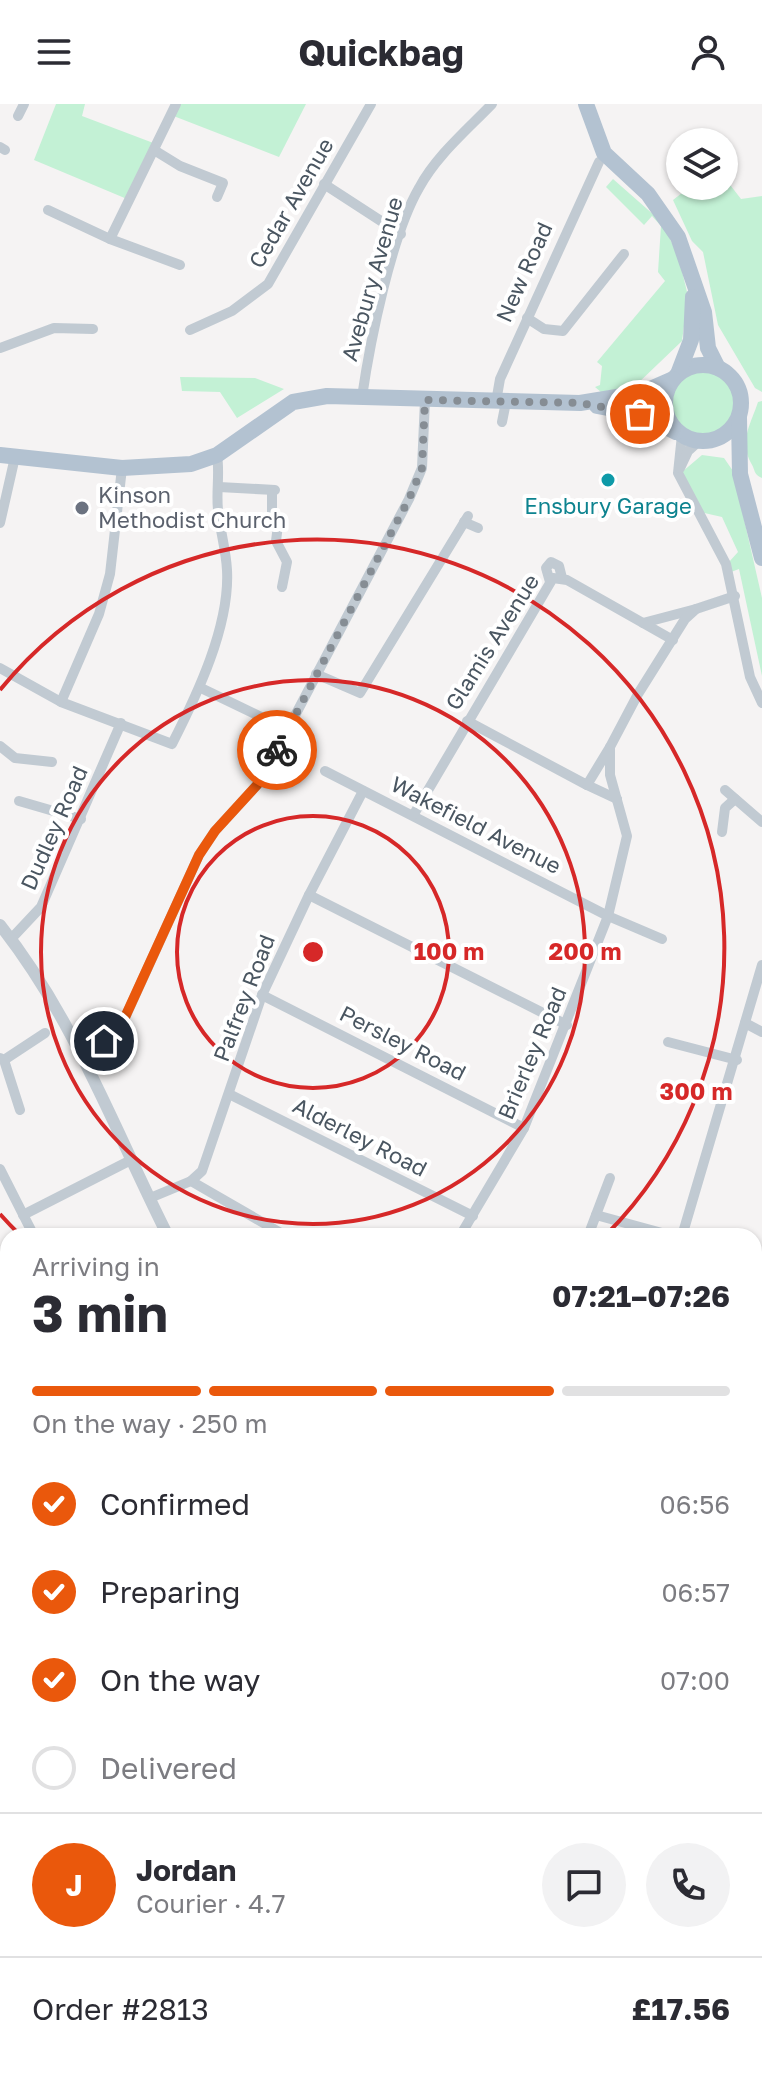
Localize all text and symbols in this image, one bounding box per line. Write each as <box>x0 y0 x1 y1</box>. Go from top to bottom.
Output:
icon: menu <box>32 30 76 74</box>
icon: person <box>686 30 730 74</box>
text: Quickbag <box>298 31 464 74</box>
map controls <box>666 128 738 200</box>
button: layers <box>666 128 738 200</box>
street label: Cedar Avenue <box>243 133 339 272</box>
street label: Avebury Avenue <box>335 194 408 364</box>
street label: New Road <box>490 218 558 326</box>
pin <box>606 380 674 448</box>
icon: bag <box>618 392 662 436</box>
marker: Ensbury Garage <box>599 471 617 489</box>
place label: Kinson Methodist Church <box>98 481 286 533</box>
place label: Ensbury Garage <box>524 492 692 519</box>
marker: Kinson Methodist Church <box>73 499 91 517</box>
street label: Glamis Avenue <box>439 569 544 715</box>
courier <box>237 710 317 790</box>
icon: bike <box>255 728 299 772</box>
street label: Dudley Road <box>14 762 93 894</box>
street label: Wakefield Avenue <box>387 770 566 879</box>
street label: Palfrey Road <box>207 931 280 1065</box>
text: 100 m <box>414 936 484 965</box>
text: 200 m <box>549 936 621 965</box>
centre of rings <box>299 938 327 966</box>
street label: Brierley Road <box>491 982 572 1123</box>
street label: Persley Road <box>336 999 471 1086</box>
pin <box>70 1007 138 1075</box>
icon: home <box>82 1019 126 1063</box>
text: 300 m <box>660 1076 732 1105</box>
street label: Alderley Road <box>289 1091 432 1182</box>
text: Arriving in <box>32 1251 160 1282</box>
text: 07:21–07:26 <box>552 1278 730 1314</box>
text: 3 min <box>32 1281 168 1343</box>
text: On the way · 250 m <box>32 1408 268 1439</box>
icon: check <box>32 1482 76 1526</box>
text: Confirmed <box>100 1486 250 1522</box>
text: 06:56 <box>660 1489 730 1520</box>
icon: check <box>32 1570 76 1614</box>
text: Preparing <box>100 1574 241 1610</box>
text: 06:57 <box>661 1577 730 1608</box>
icon: check <box>32 1658 76 1702</box>
text: On the way <box>100 1662 260 1698</box>
text: 07:00 <box>660 1665 730 1696</box>
text: Delivered <box>100 1750 237 1786</box>
button: chat <box>542 1843 626 1927</box>
button: phone <box>646 1843 730 1927</box>
text: Jordan <box>136 1852 236 1888</box>
text: J <box>65 1867 83 1903</box>
text: Courier · 4.7 <box>136 1888 286 1919</box>
text: Order #2813 <box>32 1991 209 2027</box>
text: £17.56 <box>631 1991 730 2027</box>

